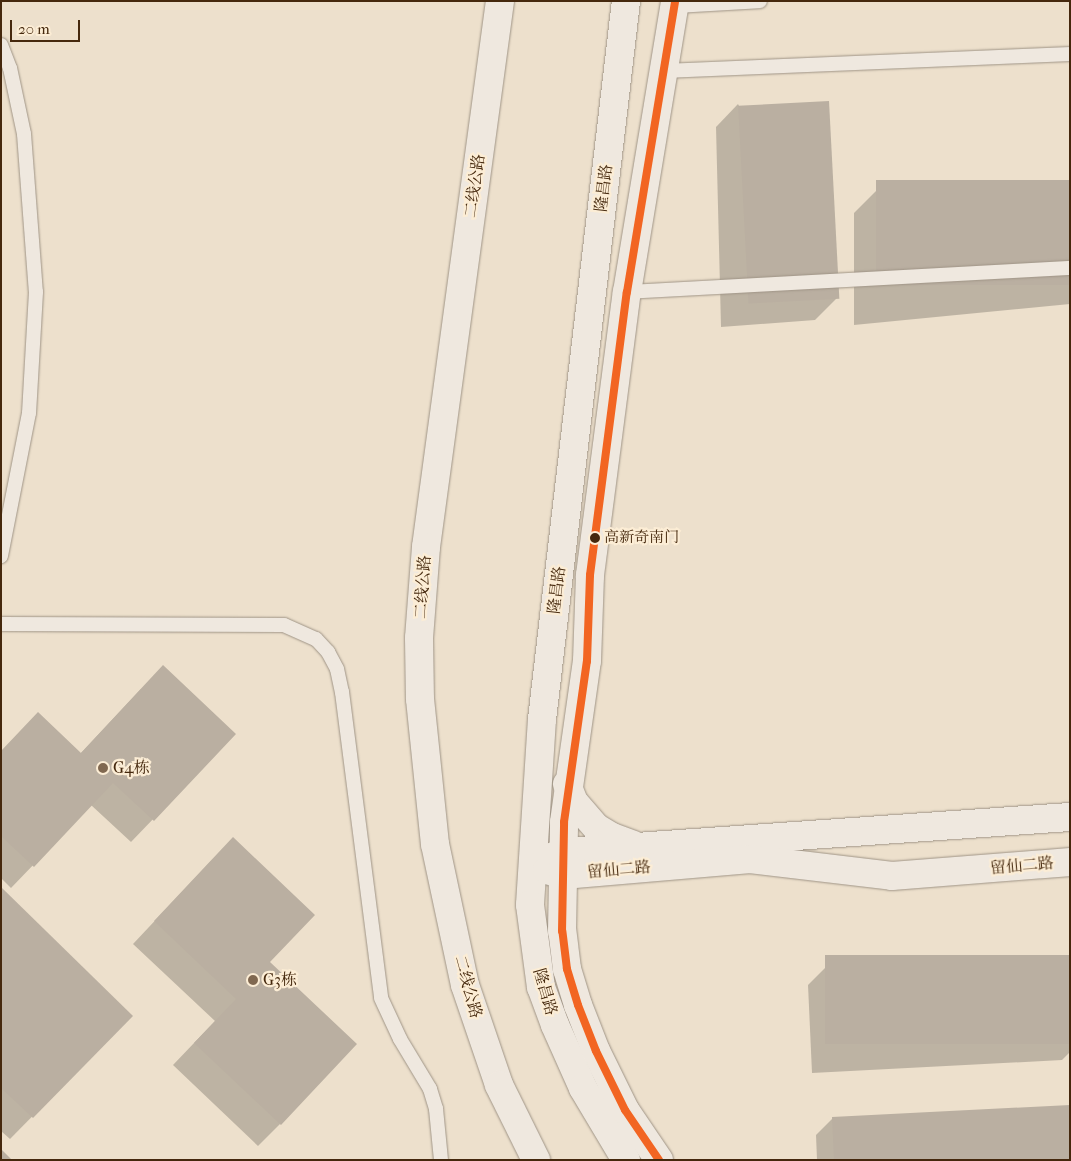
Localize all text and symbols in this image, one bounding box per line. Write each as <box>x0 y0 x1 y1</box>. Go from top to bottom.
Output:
scale bar <box>12 10 82 42</box>
text: 20 m <box>18 20 50 38</box>
street label: 二线公路 <box>461 153 489 219</box>
street label: 隆昌路 <box>592 163 616 213</box>
place label: 高新奇南门 <box>604 529 679 547</box>
marker: 高新奇南门 <box>590 533 600 543</box>
street label: 二线公路 <box>411 554 435 620</box>
street label: 隆昌路 <box>545 565 569 615</box>
place label: G4栋 <box>113 758 150 778</box>
marker: G4栋 <box>97 762 109 774</box>
street label: 留仙二路 <box>989 854 1055 878</box>
street label: 留仙二路 <box>586 858 652 882</box>
street label: 二线公路 <box>450 954 486 1020</box>
street label: 隆昌路 <box>529 966 561 1018</box>
place label: G3栋 <box>263 970 297 990</box>
marker: G3栋 <box>247 974 259 986</box>

